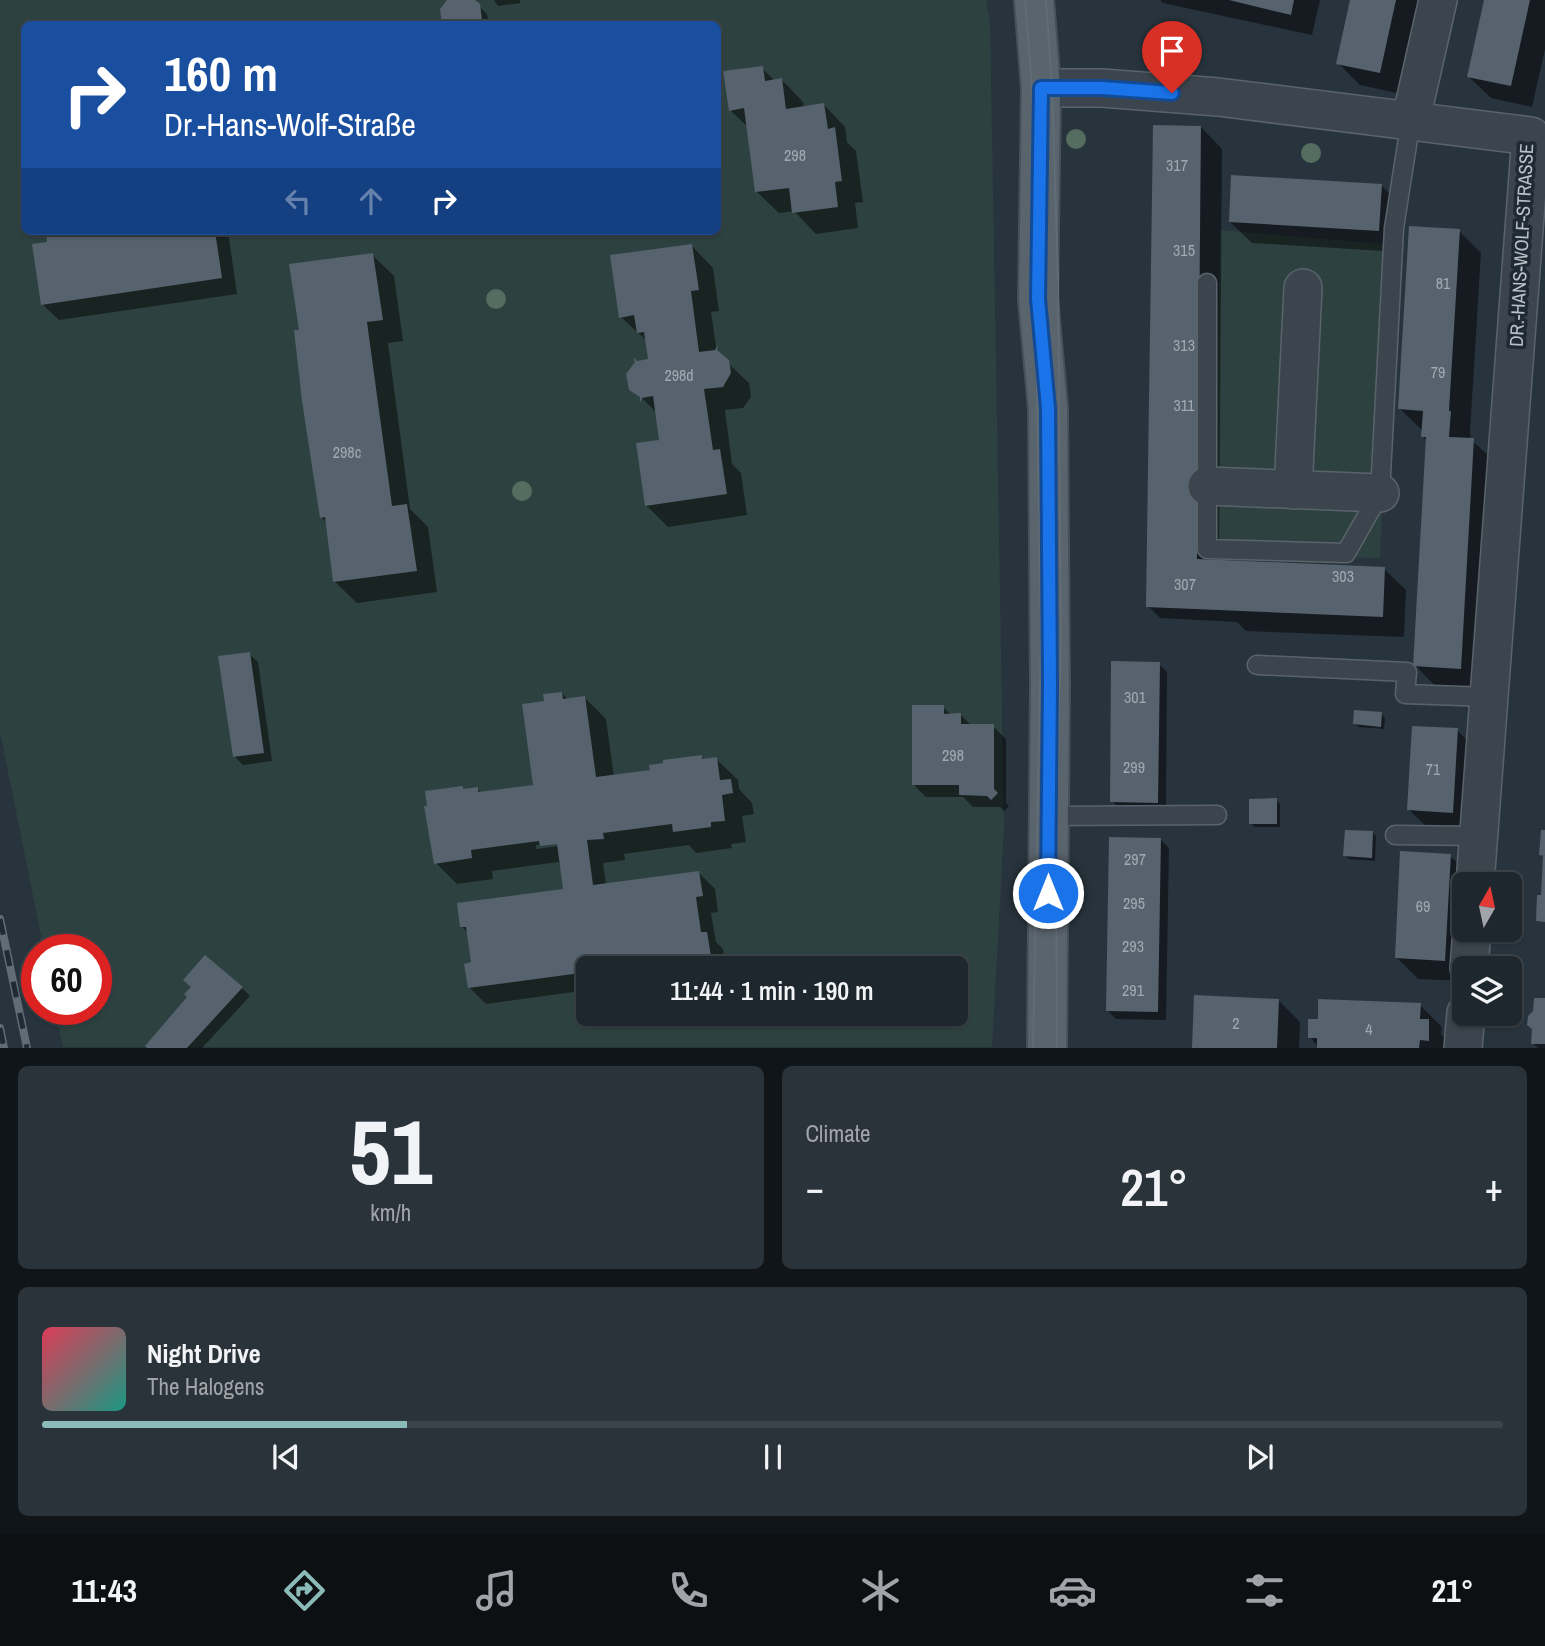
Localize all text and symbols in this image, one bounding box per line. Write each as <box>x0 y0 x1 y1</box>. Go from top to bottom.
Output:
pin <box>1142 21 1202 93</box>
icon: arrive <box>1153 32 1191 70</box>
text: 160 m <box>164 40 278 106</box>
icon: right <box>49 49 140 140</box>
text: Dr.-Hans-Wolf-Straße <box>164 103 416 146</box>
street label: DR.-HANS-WOLF-STRASSE <box>1503 143 1539 347</box>
house number: 298 <box>784 144 806 166</box>
house number: 317 <box>1166 154 1188 176</box>
icon: left <box>279 182 317 220</box>
icon: ahead <box>352 182 390 220</box>
icon: right <box>425 182 463 220</box>
house number: 315 <box>1173 239 1195 261</box>
house number: 81 <box>1436 272 1451 294</box>
house number: 313 <box>1173 334 1195 356</box>
house number: 79 <box>1431 361 1445 383</box>
house number: 298d <box>664 364 694 386</box>
house number: 311 <box>1174 394 1195 416</box>
house number: 298c <box>333 441 362 463</box>
house number: 303 <box>1332 565 1354 587</box>
house number: 307 <box>1174 573 1196 595</box>
house number: 301 <box>1124 686 1147 708</box>
house number: 298 <box>942 744 964 766</box>
house number: 299 <box>1123 756 1145 778</box>
house number: 71 <box>1426 758 1441 780</box>
house number: 297 <box>1124 848 1146 870</box>
position arrow <box>1011 856 1085 930</box>
north arrow <box>1452 872 1522 942</box>
map controls <box>1452 872 1522 1026</box>
house number: 295 <box>1123 892 1145 914</box>
house number: 69 <box>1416 895 1430 917</box>
speed limit sign: 60 <box>21 934 112 1025</box>
house number: 293 <box>1122 935 1144 957</box>
button: layers <box>1452 956 1522 1026</box>
text: 11:44 · 1 min · 190 m <box>670 973 874 1008</box>
house number: 291 <box>1122 979 1145 1001</box>
house number: 2 <box>1232 1012 1240 1034</box>
house number: 4 <box>1365 1018 1373 1040</box>
text: 51 <box>349 1090 432 1212</box>
text: Climate <box>806 1118 870 1149</box>
text: 21° <box>1120 1152 1188 1222</box>
text: − <box>806 1162 824 1213</box>
text: + <box>1485 1162 1503 1213</box>
text: km/h <box>370 1197 411 1228</box>
text: Night Drive <box>147 1336 261 1371</box>
text: The Halogens <box>147 1371 264 1402</box>
icon: previous <box>267 1438 305 1476</box>
icon: pause <box>754 1438 792 1476</box>
icon: next <box>1241 1438 1279 1476</box>
icon: directions <box>280 1566 329 1615</box>
icon: music <box>472 1566 521 1615</box>
icon: phone <box>664 1566 713 1615</box>
icon: climate <box>856 1566 905 1615</box>
icon: car <box>1048 1566 1097 1615</box>
icon: filters <box>1240 1566 1289 1615</box>
text: 11:43 <box>71 1569 137 1612</box>
text: 21° <box>1431 1569 1473 1612</box>

